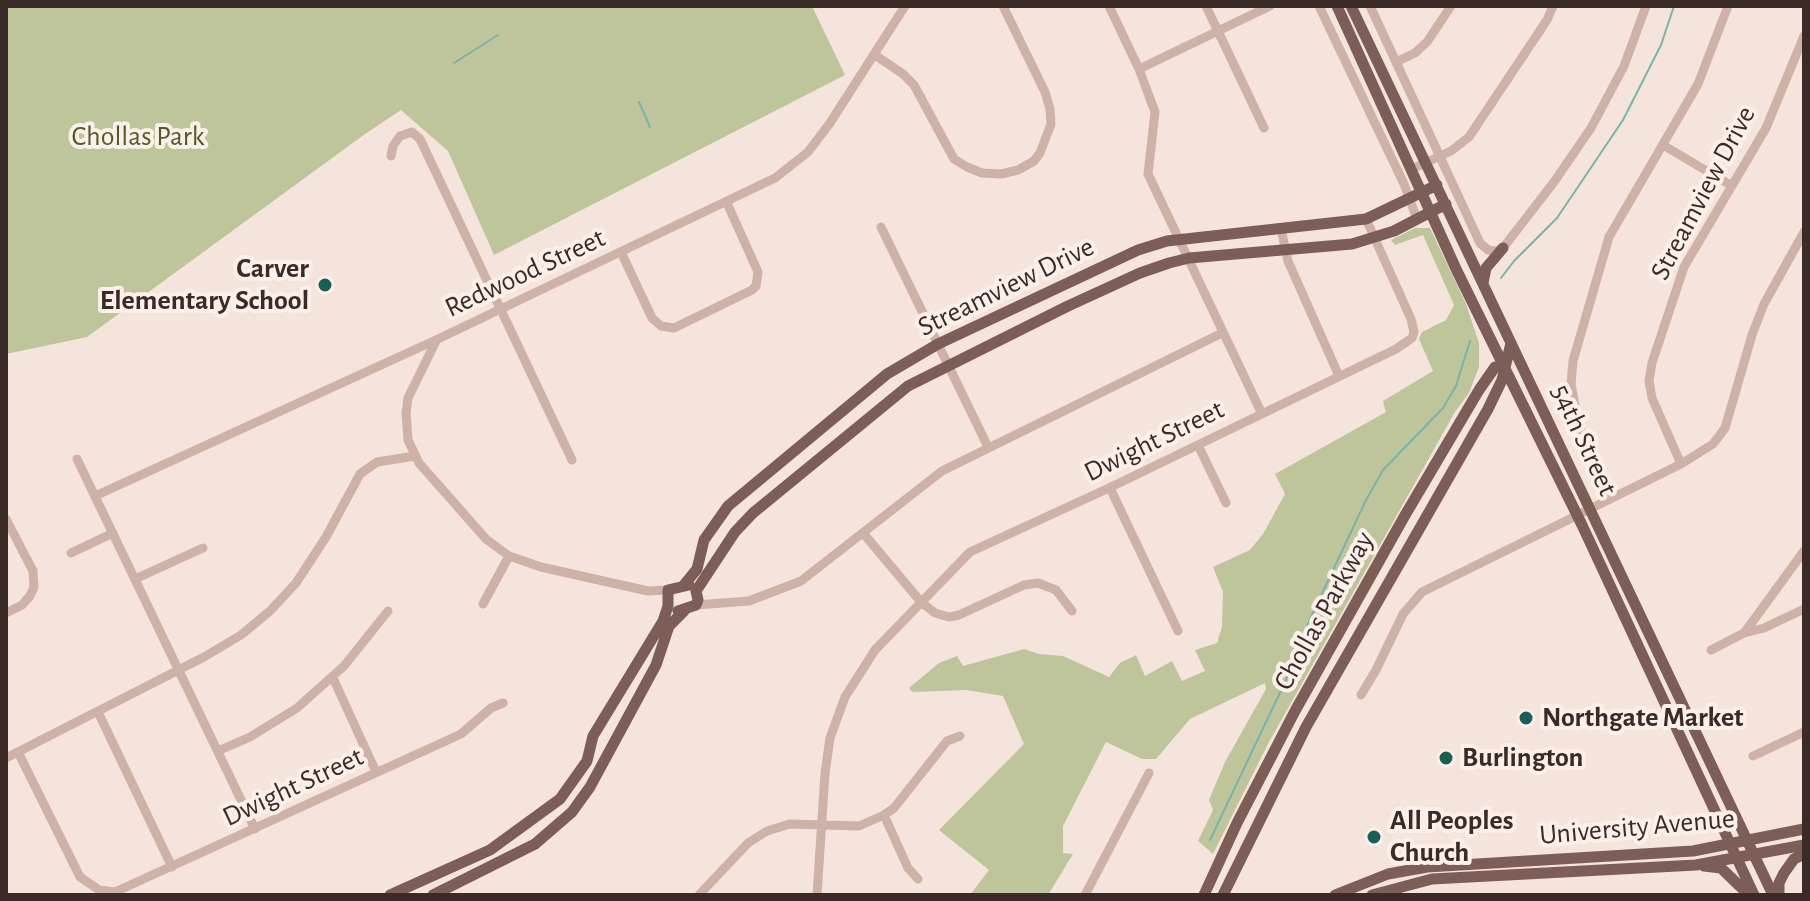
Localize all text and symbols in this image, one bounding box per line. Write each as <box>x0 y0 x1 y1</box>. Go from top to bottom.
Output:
street label: Streamview Drive <box>1643 100 1763 286</box>
park label: Chollas Park <box>72 120 204 154</box>
street label: Redwood Street <box>440 221 610 325</box>
street label: Streamview Drive <box>912 230 1100 344</box>
place label: Carver Elementary School <box>100 252 309 318</box>
marker: Carver Elementary School <box>316 276 334 294</box>
street label: 54th Street <box>1544 379 1624 501</box>
street label: Dwight Street <box>1079 393 1229 489</box>
street label: Chollas Parkway <box>1267 526 1381 696</box>
place label: Northgate Market <box>1542 701 1744 735</box>
marker: Northgate Market <box>1517 709 1535 727</box>
street label: Dwight Street <box>217 740 369 834</box>
place label: Burlington <box>1462 741 1583 775</box>
marker: Burlington <box>1437 749 1455 767</box>
street label: University Avenue <box>1538 802 1736 852</box>
place label: All Peoples Church <box>1390 804 1514 870</box>
marker: All Peoples Church <box>1365 828 1383 846</box>

